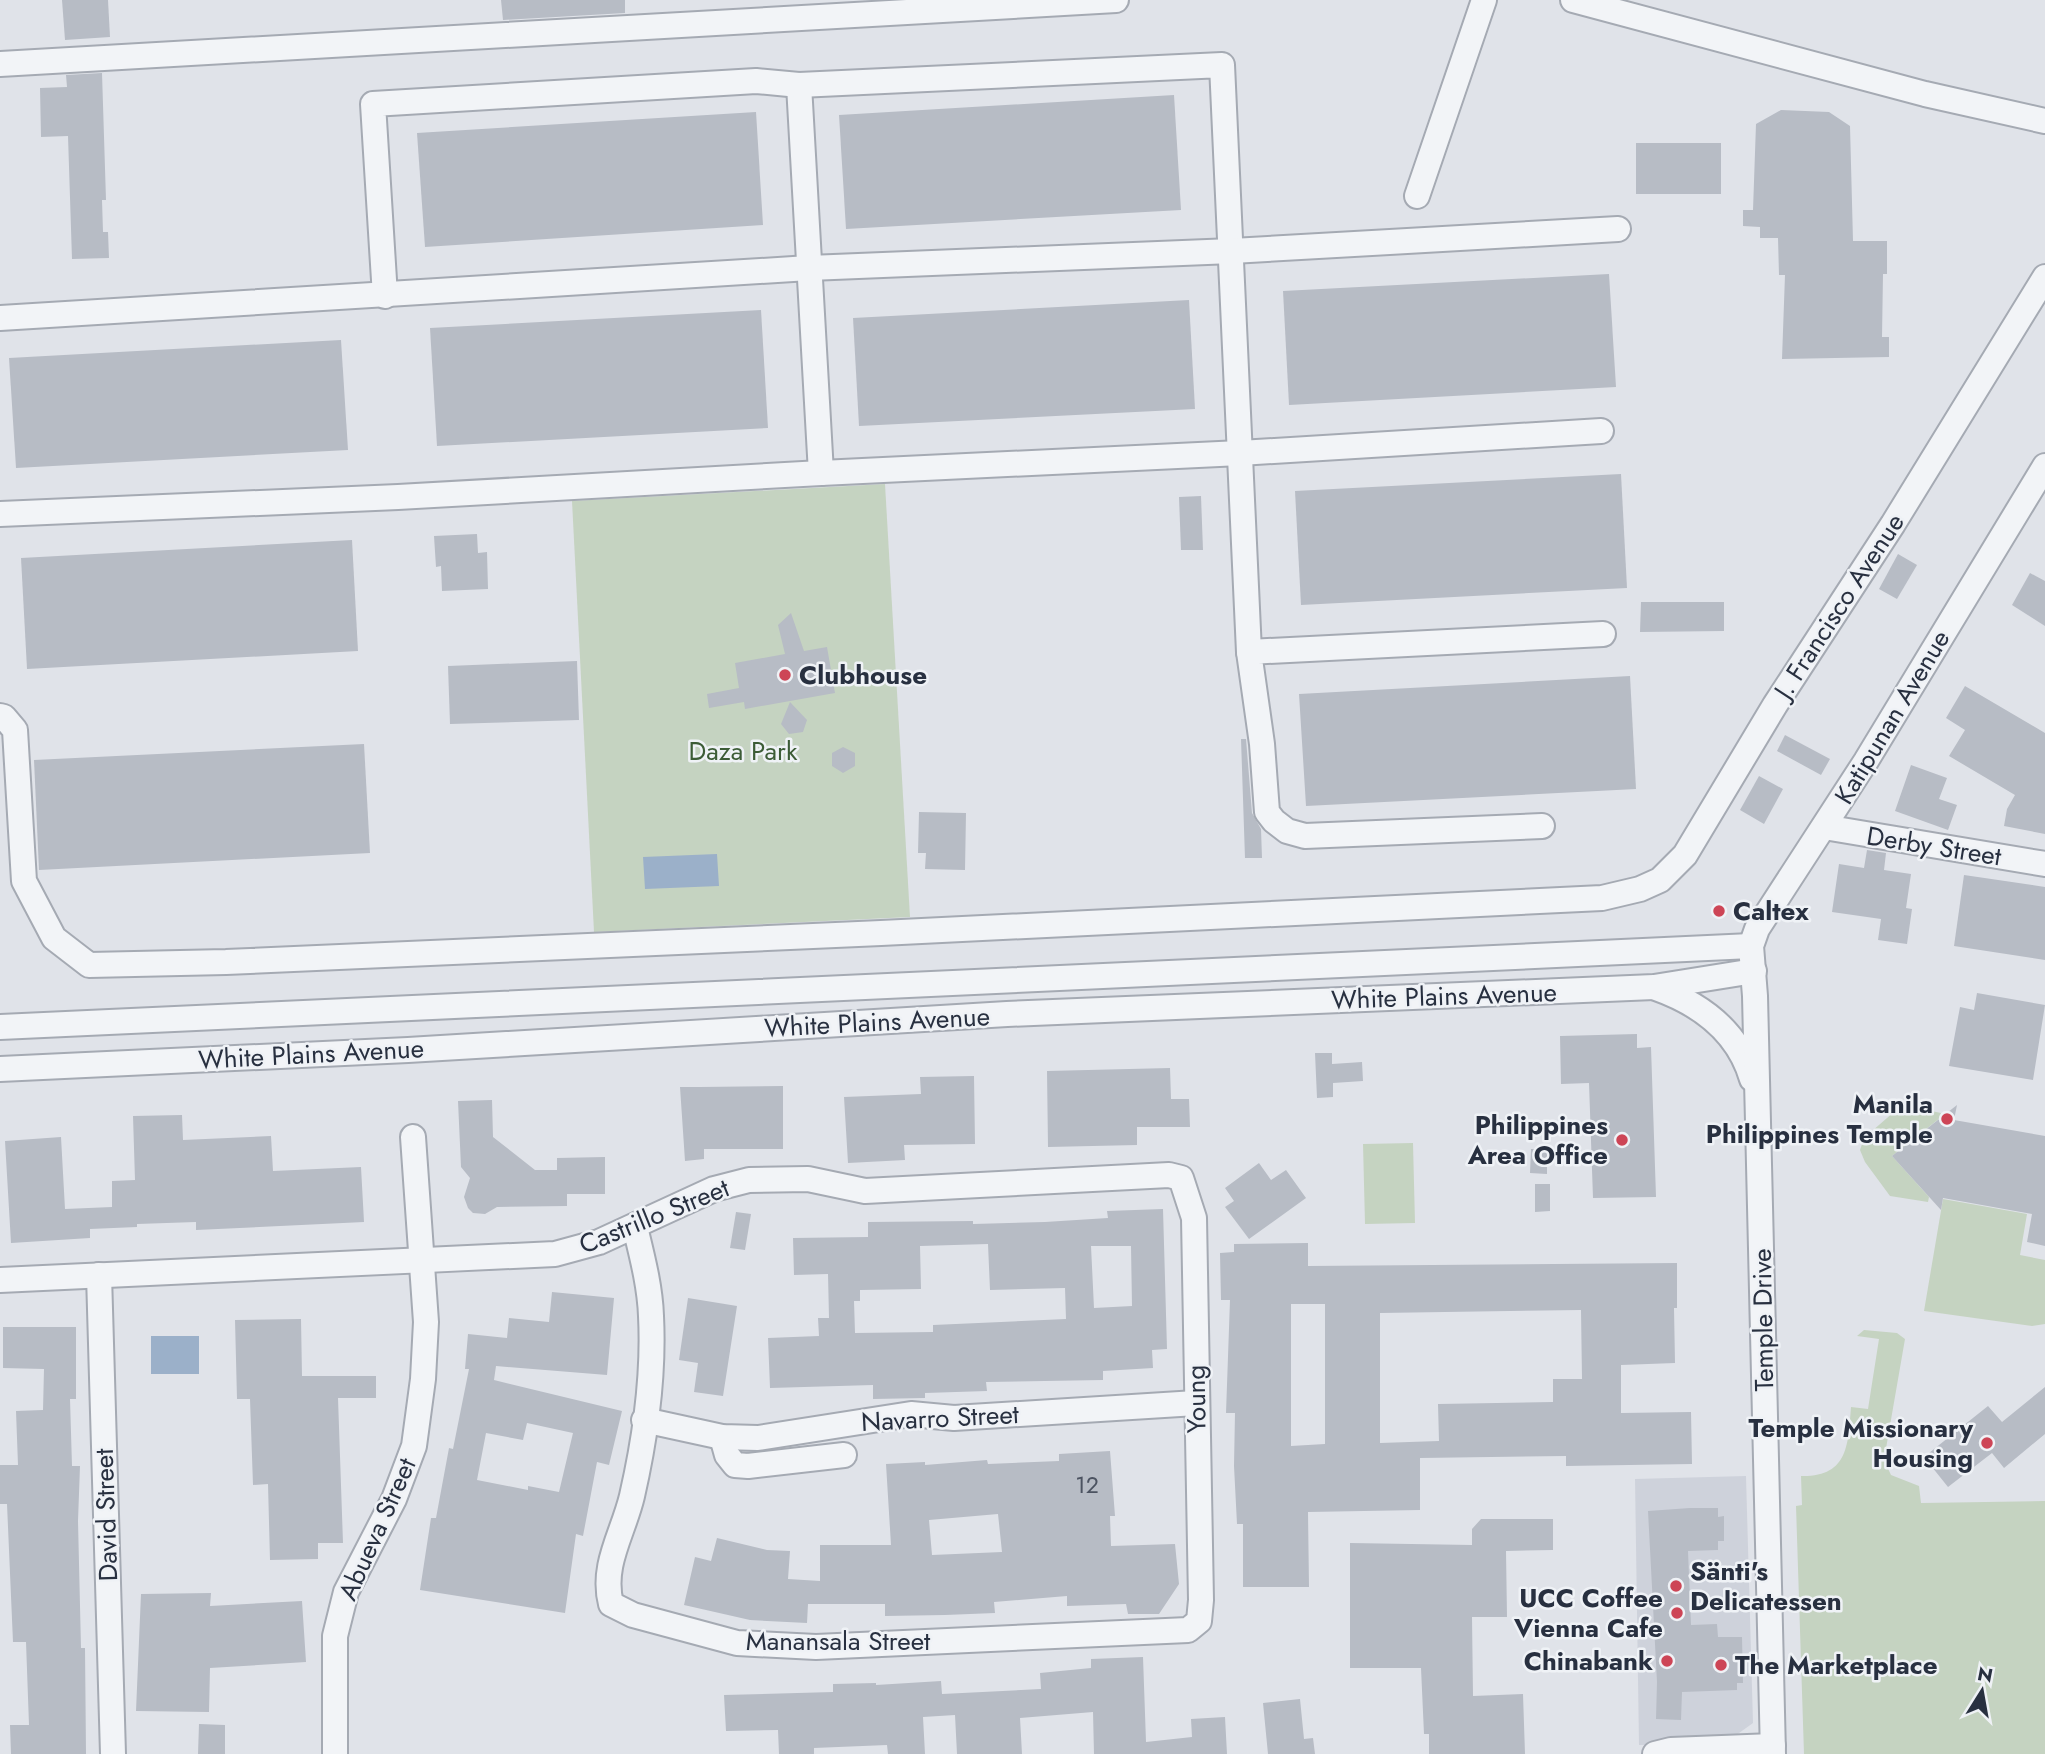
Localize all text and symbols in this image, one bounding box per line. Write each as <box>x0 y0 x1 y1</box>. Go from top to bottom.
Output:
street label: J. Francisco Avenue <box>1763 506 1913 709</box>
street label: Katipunan Avenue <box>1825 623 1959 811</box>
place label: Clubhouse <box>799 656 927 694</box>
marker: Clubhouse <box>777 667 793 683</box>
park label: Daza Park <box>689 732 798 770</box>
street label: Derby Street <box>1864 817 2005 875</box>
place label: Caltex <box>1733 892 1809 930</box>
marker: Caltex <box>1711 903 1727 919</box>
street label: White Plains Avenue <box>1330 973 1558 1019</box>
street label: White Plains Avenue <box>763 997 991 1047</box>
street label: White Plains Avenue <box>197 1029 425 1079</box>
place label: Manila Philippines Temple <box>1706 1085 1933 1153</box>
place label: Philippines Area Office <box>1467 1106 1608 1174</box>
marker: Manila Philippines Temple <box>1939 1111 1955 1127</box>
marker: Philippines Area Office <box>1614 1132 1630 1148</box>
street label: Castrillo Street <box>573 1168 735 1263</box>
street label: Temple Drive <box>1743 1248 1783 1392</box>
street label: Young <box>1176 1365 1216 1433</box>
street label: Navarro Street <box>860 1395 1021 1441</box>
place label: Temple Missionary Housing <box>1748 1409 1973 1477</box>
marker: Temple Missionary Housing <box>1979 1435 1995 1451</box>
street label: David Street <box>85 1447 127 1582</box>
street label: Abueva Street <box>329 1451 426 1606</box>
house number: 12 <box>1075 1468 1099 1502</box>
place label: Sänti's Delicatessen <box>1690 1552 1842 1620</box>
marker: Sänti's Delicatessen <box>1668 1578 1684 1594</box>
place label: UCC Coffee Vienna Cafe <box>1513 1579 1663 1647</box>
marker: UCC Coffee Vienna Cafe <box>1669 1605 1685 1621</box>
street label: Manansala Street <box>746 1622 931 1660</box>
place label: Chinabank <box>1524 1642 1653 1680</box>
place label: The Marketplace <box>1735 1646 1938 1684</box>
marker: Chinabank <box>1659 1653 1675 1669</box>
north arrow <box>1947 1656 2017 1726</box>
marker: The Marketplace <box>1713 1657 1729 1673</box>
text: N <box>1975 1660 1995 1689</box>

